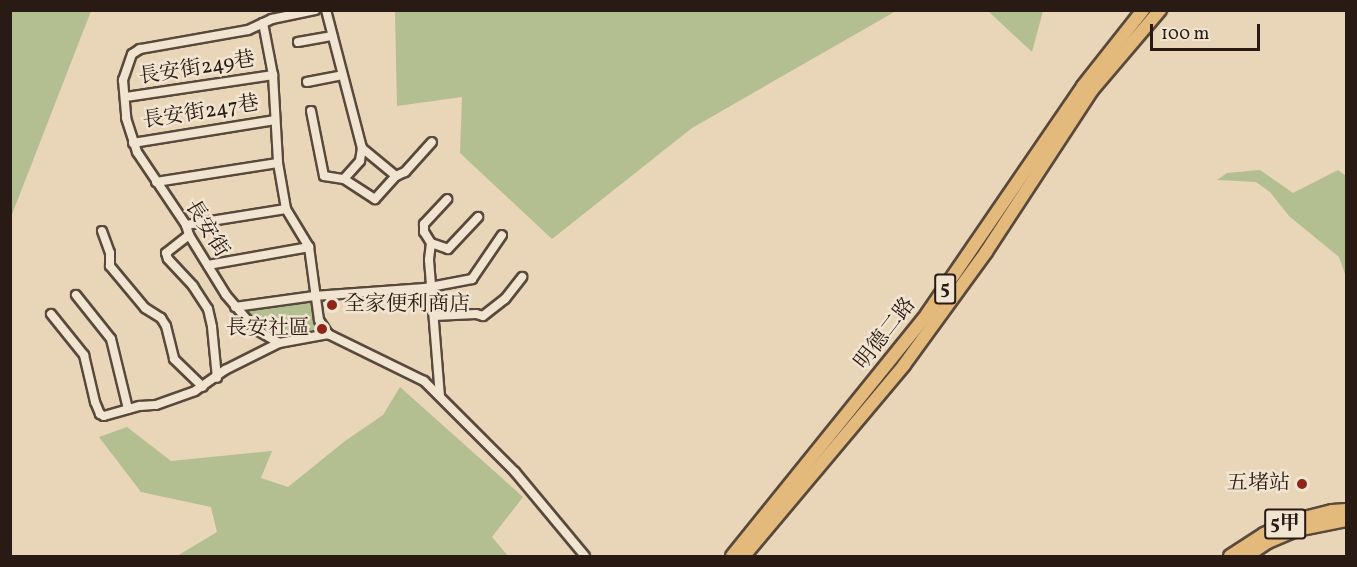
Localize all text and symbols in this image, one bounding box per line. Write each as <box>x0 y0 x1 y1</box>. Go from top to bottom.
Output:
scale bar <box>1153 12 1262 50</box>
text: 100 m <box>1161 22 1210 47</box>
street label: 長安街249巷 <box>137 47 257 91</box>
street label: 長安街247巷 <box>141 91 261 135</box>
street label: 長安街 <box>179 196 233 262</box>
road number: 5 <box>933 272 957 306</box>
place label: 全家便利商店 <box>344 292 470 318</box>
street label: 明德二路 <box>850 293 922 375</box>
marker: 全家便利商店 <box>325 298 339 312</box>
place label: 長安社區 <box>226 316 310 342</box>
marker: 長安社區 <box>315 322 329 336</box>
place label: 五堵站 <box>1227 471 1290 497</box>
marker: 五堵站 <box>1295 477 1309 491</box>
road number: 5甲 <box>1264 507 1306 541</box>

